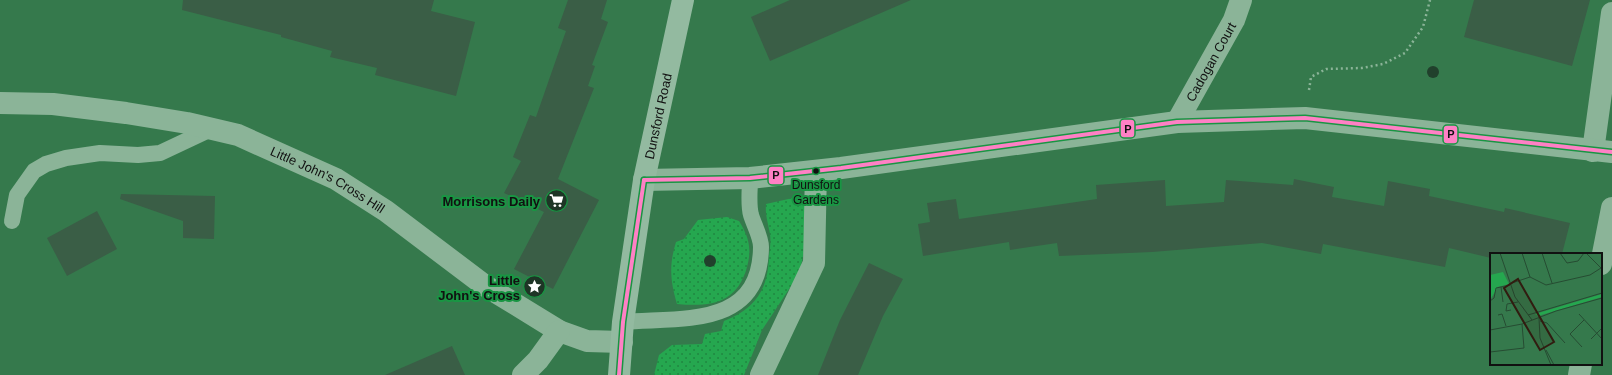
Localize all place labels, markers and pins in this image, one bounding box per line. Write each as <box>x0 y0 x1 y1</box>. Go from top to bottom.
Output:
marker: Dunsford Gardens <box>811 166 821 176</box>
place label: Dunsford Gardens <box>792 178 840 207</box>
supermarket icon: Morrisons Daily <box>543 188 569 214</box>
place label: Morrisons Daily <box>442 194 541 209</box>
place label: Little John's Cross <box>438 273 520 303</box>
place icon: Little John's Cross <box>522 274 548 300</box>

